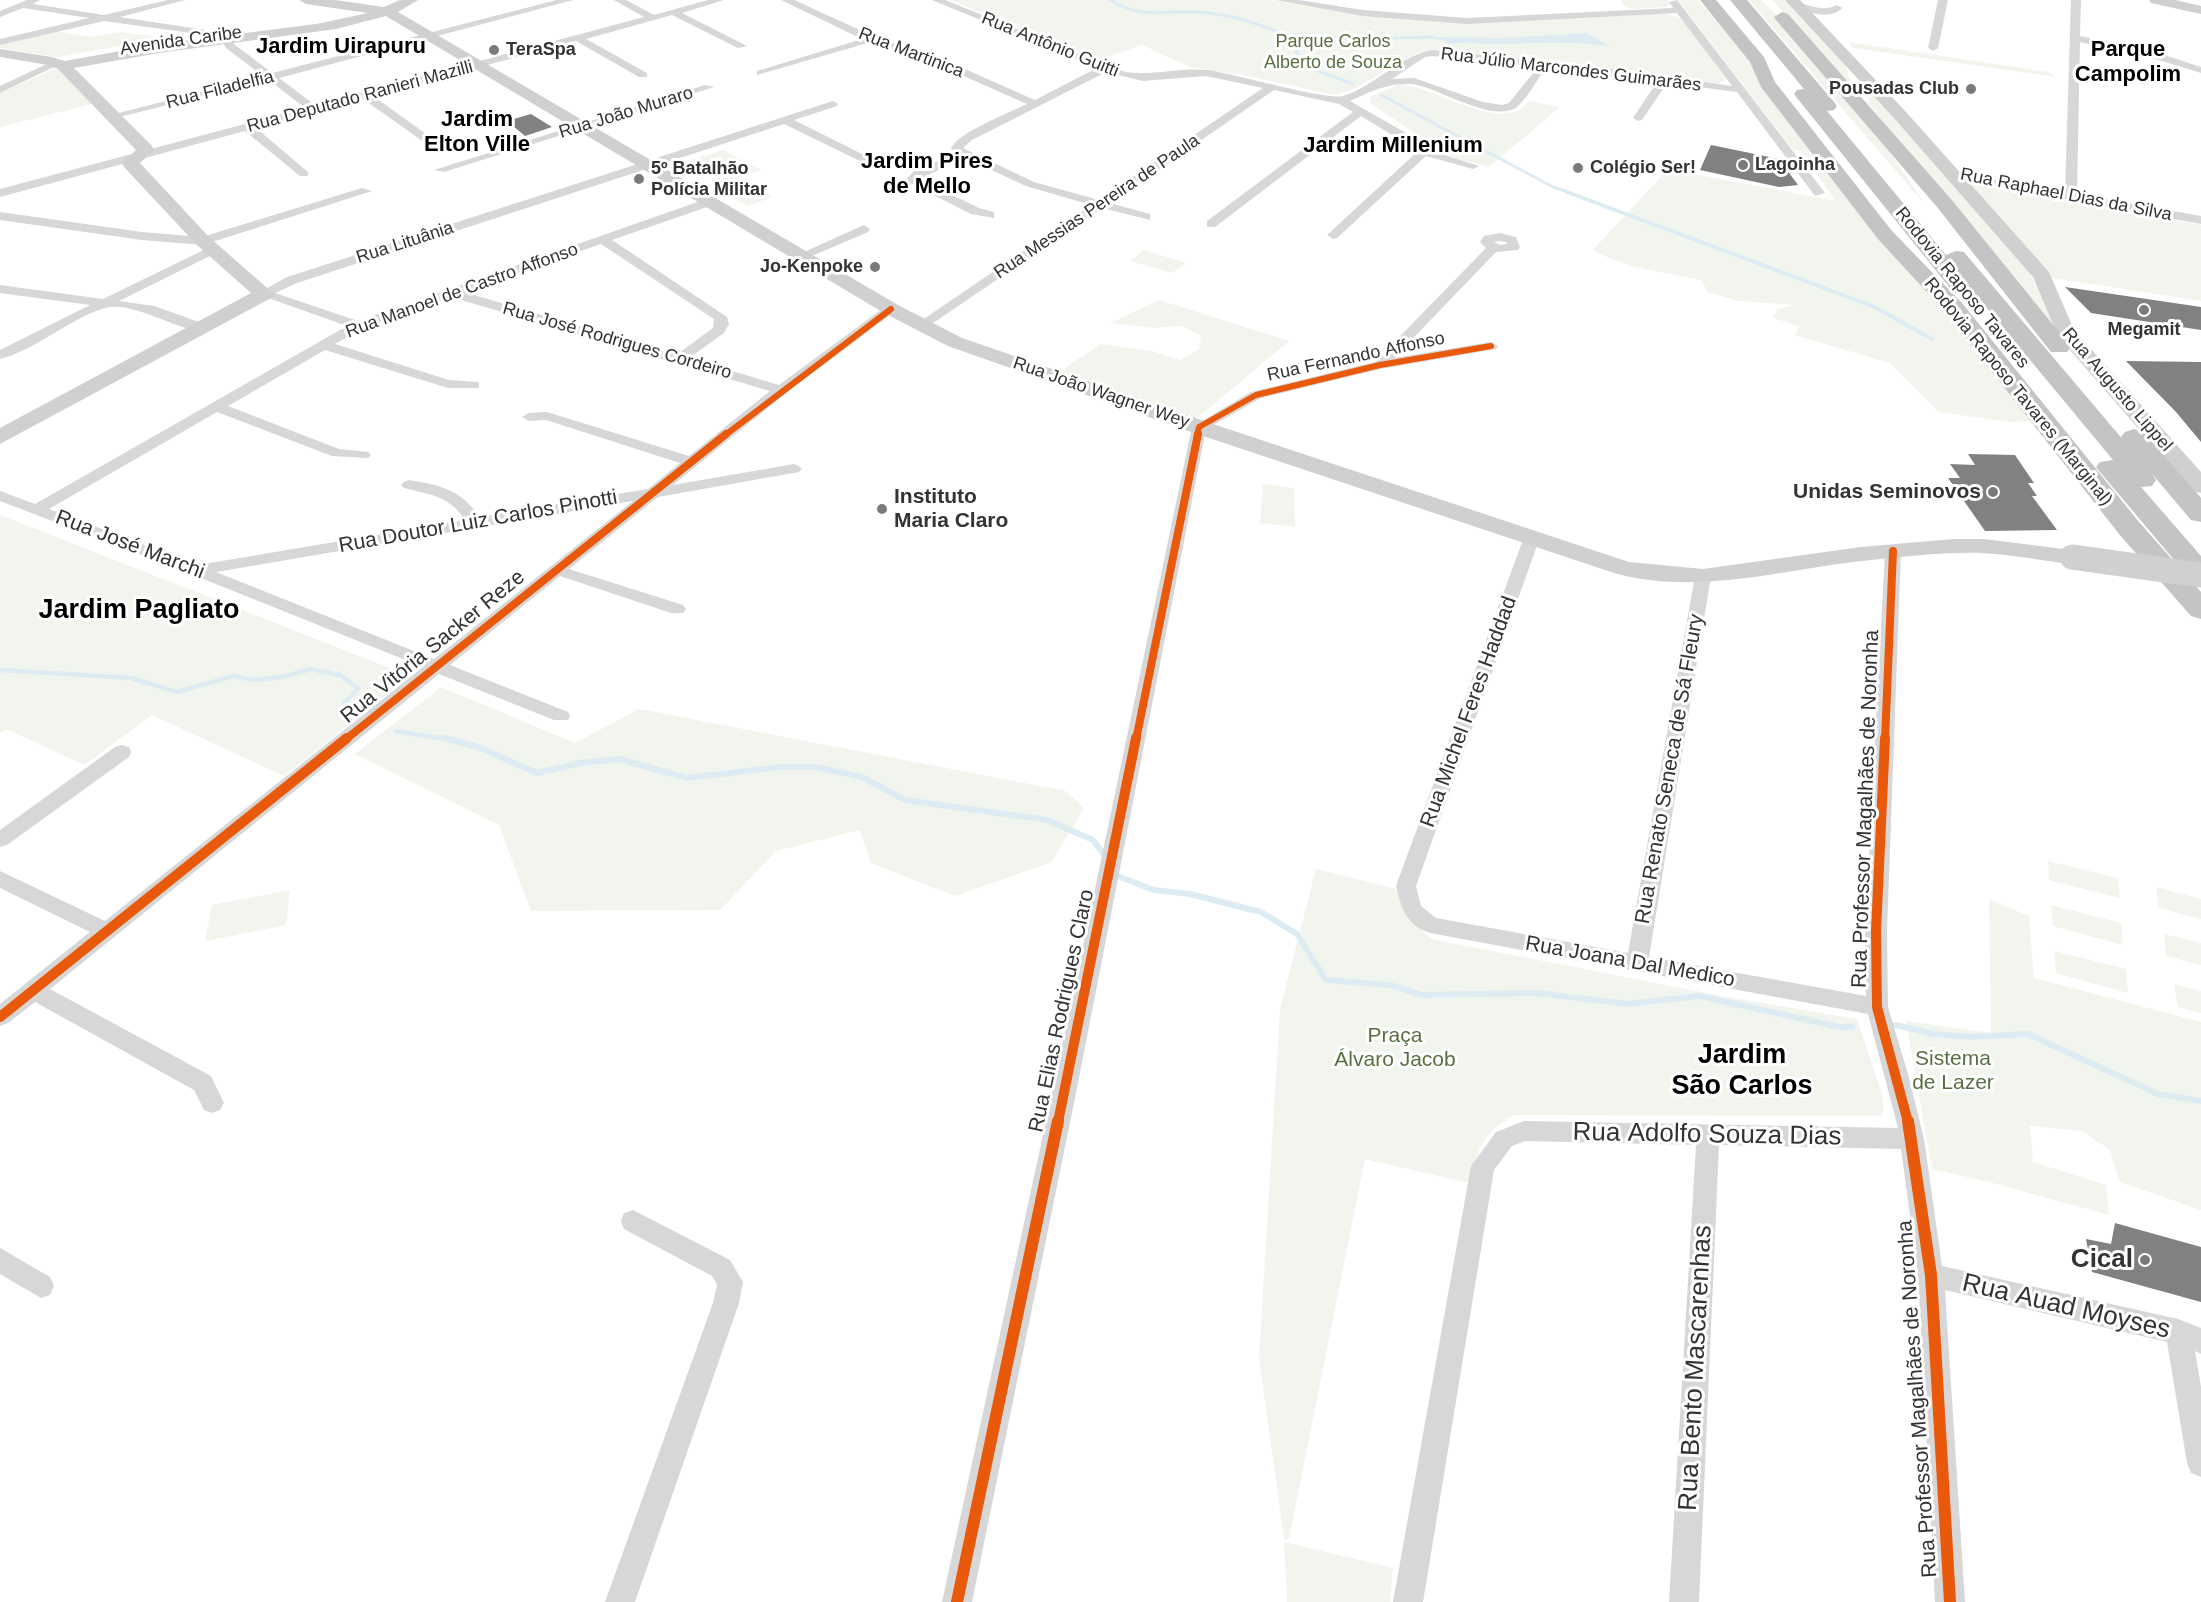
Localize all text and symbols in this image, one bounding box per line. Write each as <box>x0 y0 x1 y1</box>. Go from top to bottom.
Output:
street label: Rua Antônio Guitti <box>978 8 1122 82</box>
street label: Avenida Caribe <box>119 22 243 60</box>
street label: Rua Martinica <box>855 23 967 83</box>
park label: Parque Carlos Alberto de Souza <box>1264 31 1402 74</box>
district label: Jardim Uirapuru <box>256 34 426 60</box>
district label: Parque Campolim <box>2075 37 2181 88</box>
place label: TeraSpa <box>506 39 576 61</box>
marker: TeraSpa <box>487 43 501 57</box>
street label: Rua Júlio Marcondes Guimarães <box>1440 43 1702 97</box>
street label: Rua Deputado Ranieri Mazilli <box>245 56 475 138</box>
street label: Rua Filadelfia <box>164 66 276 114</box>
place label: Pousadas Club <box>1829 78 1959 100</box>
street label: Rua João Muraro <box>556 82 696 144</box>
marker: Pousadas Club <box>1964 82 1978 96</box>
district label: Jardim Elton Ville <box>424 107 530 158</box>
street label: Rua Messias Pereira de Paula <box>990 130 1204 284</box>
district label: Jardim Millenium <box>1303 133 1483 159</box>
district label: Jardim Pires de Mello <box>861 149 993 200</box>
place label: Lagoinha <box>1755 154 1835 176</box>
place label: Colégio Ser! <box>1590 157 1696 179</box>
place label: 5º Batalhão Polícia Militar <box>651 158 767 201</box>
marker: Lagoinha <box>1736 158 1750 172</box>
marker: Colégio Ser! <box>1571 161 1585 175</box>
street label: Rua Raphael Dias da Silva <box>1958 164 2174 226</box>
marker: 5º Batalhão Polícia Militar <box>632 172 646 186</box>
street label: Rodovia Raposo Tavares <box>1890 203 2034 373</box>
street label: Rua Lituânia <box>354 217 456 269</box>
street label: Rua Manoel de Castro Affonso <box>343 239 581 343</box>
place label: Jo-Kenpoke <box>760 256 863 278</box>
marker: Jo-Kenpoke <box>868 260 882 274</box>
street label: Rodovia Raposo Tavares (Marginal) <box>1919 274 2117 510</box>
street label: Rua José Rodrigues Cordeiro <box>500 298 734 384</box>
marker: Megamit <box>2137 303 2151 317</box>
place label: Megamit <box>2107 319 2181 341</box>
street label: Rua Augusto Lippel <box>2057 324 2177 456</box>
street label: Rua Fernando Affonso <box>1265 328 1447 386</box>
street label: Rua João Wagner Wey <box>1010 353 1192 433</box>
place label: Unidas Seminovos <box>1793 479 1981 505</box>
place label: Instituto Maria Claro <box>894 484 1008 534</box>
street label: Rua Doutor Luiz Carlos Pinotti <box>337 485 619 559</box>
marker: Unidas Seminovos <box>1986 485 2000 499</box>
marker: Instituto Maria Claro <box>875 502 889 516</box>
street label: Rua José Marchi <box>52 505 208 585</box>
street label: Rua Vitória Sacker Reze <box>336 565 530 729</box>
street label: Rua Michel Feres Haddad <box>1415 593 1523 831</box>
district label: Jardim Pagliato <box>38 595 240 627</box>
street label: Rua Renato Seneca de Sá Fleury <box>1630 612 1710 926</box>
street label: Rua Professor Magalhães de Noronha <box>1847 629 1885 989</box>
street label: Rua Elias Rodrigues Claro <box>1024 887 1100 1135</box>
street label: Rua Joana Dal Medico <box>1523 931 1737 993</box>
park label: Praça Álvaro Jacob <box>1334 1023 1456 1073</box>
district label: Jardim São Carlos <box>1671 1040 1813 1103</box>
park label: Sistema de Lazer <box>1912 1046 1994 1096</box>
street label: Rua Adolfo Souza Dias <box>1572 1117 1842 1153</box>
street label: Rua Professor Magalhães de Noronha <box>1893 1219 1943 1579</box>
street label: Rua Bento Mascarenhas <box>1673 1224 1719 1512</box>
place label: Cical <box>2071 1244 2133 1276</box>
marker: Cical <box>2138 1253 2152 1267</box>
street label: Rua Auad Moyses <box>1959 1268 2173 1346</box>

